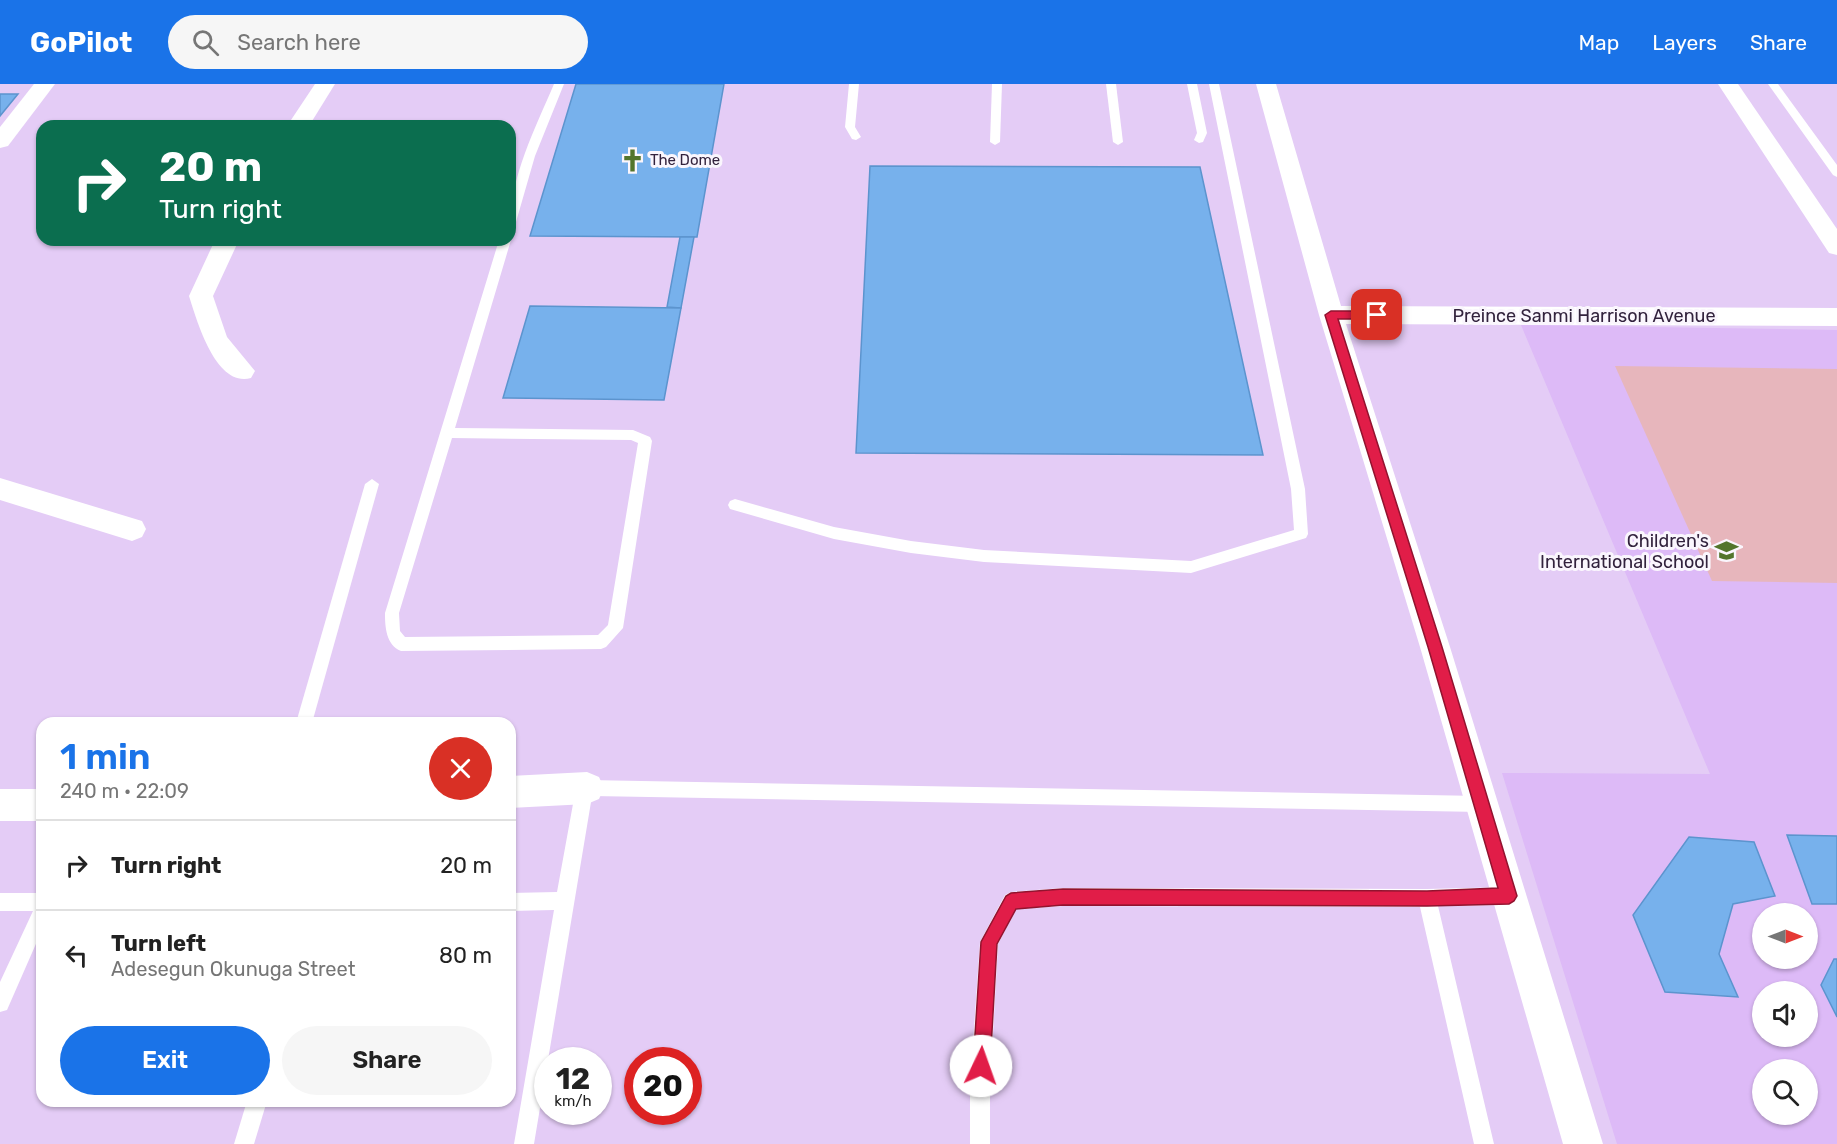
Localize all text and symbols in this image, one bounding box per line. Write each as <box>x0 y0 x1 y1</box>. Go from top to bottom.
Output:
search box <box>168 15 588 69</box>
text: GoPilot <box>30 26 132 59</box>
icon: search <box>189 26 222 59</box>
text: Search here <box>237 29 361 56</box>
text: Map <box>1578 30 1619 55</box>
text: Layers <box>1652 30 1717 55</box>
text: Share <box>1750 30 1807 55</box>
text: 20 m <box>159 142 262 192</box>
icon: right <box>60 144 138 222</box>
church icon: The Dome <box>619 147 645 173</box>
place label: The Dome <box>650 151 720 169</box>
text: Turn right <box>159 193 282 225</box>
pin <box>1351 289 1402 340</box>
icon: arrive <box>1360 298 1393 331</box>
street label: Preince Sanmi Harrison Avenue <box>1452 305 1716 327</box>
place label: Children's International School <box>1540 530 1709 573</box>
school or university icon: Children's International School <box>1714 538 1740 564</box>
text: 1 min <box>60 735 151 778</box>
button: close <box>429 737 492 800</box>
text: 240 m · 22:09 <box>60 779 189 803</box>
icon: right <box>60 849 93 882</box>
text: Turn right <box>111 852 221 879</box>
text: 20 m <box>440 852 492 879</box>
north arrow <box>1752 903 1818 969</box>
map controls <box>1752 903 1818 1125</box>
text: Turn left <box>111 930 206 957</box>
icon: left <box>60 939 93 972</box>
text: 80 m <box>439 942 492 969</box>
text: Adesegun Okunuga Street <box>111 957 356 981</box>
button: sound <box>1752 981 1818 1047</box>
button: Exit <box>60 1026 270 1095</box>
button: Share <box>282 1026 492 1095</box>
position arrow <box>949 1034 1013 1098</box>
speed limit sign: 20 <box>624 1047 702 1125</box>
button: search <box>1752 1059 1818 1125</box>
text: 12 <box>556 1061 590 1097</box>
text: km/h <box>554 1092 592 1110</box>

